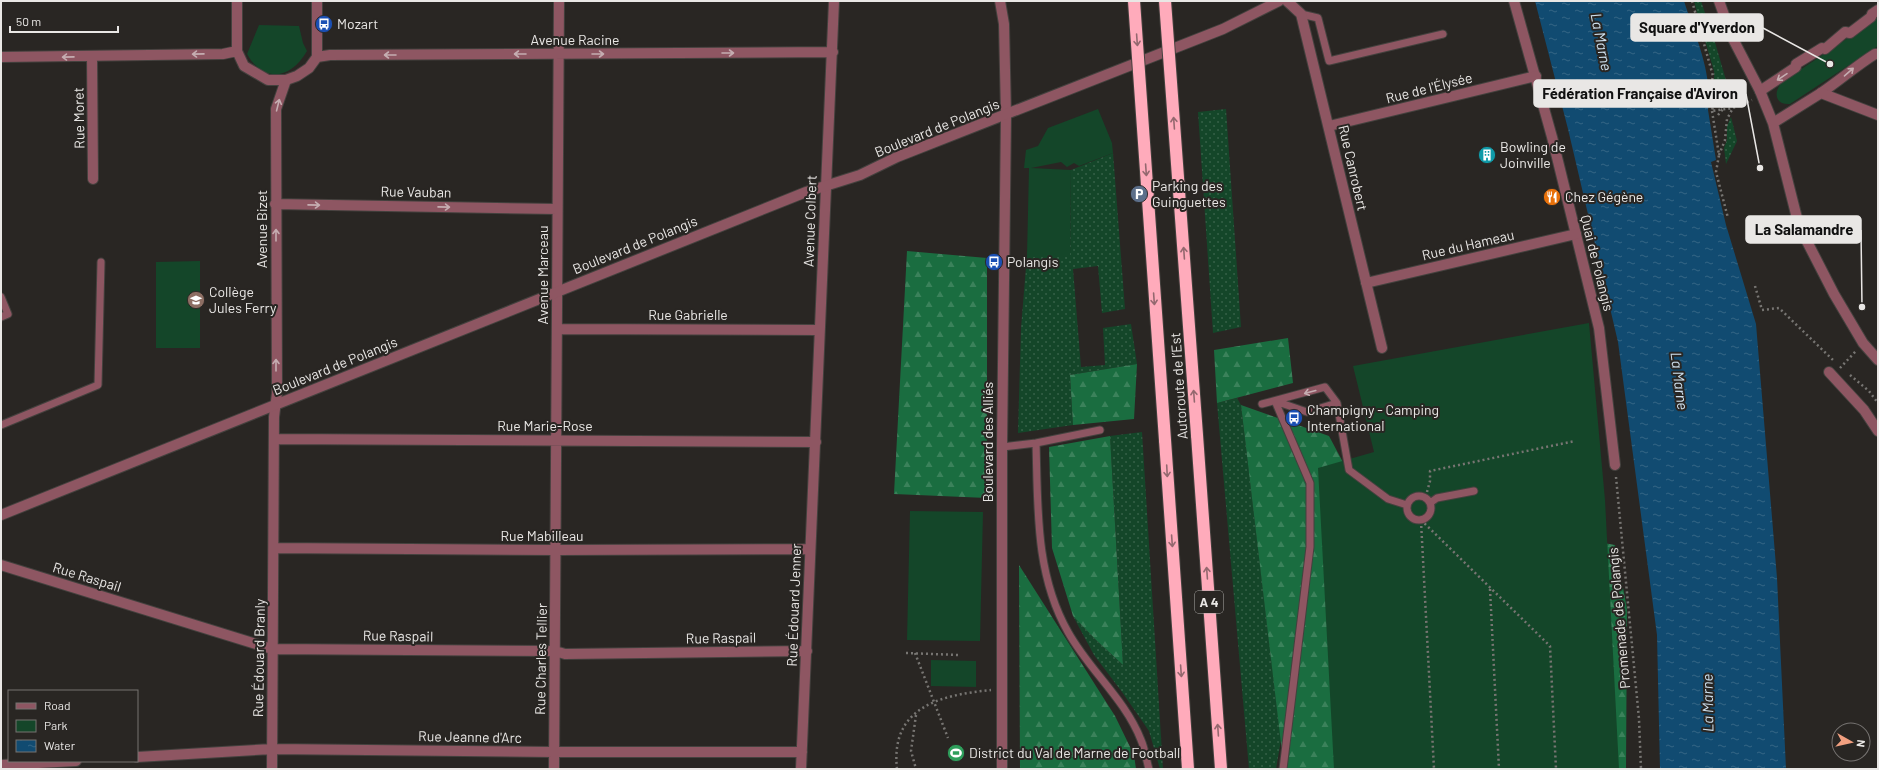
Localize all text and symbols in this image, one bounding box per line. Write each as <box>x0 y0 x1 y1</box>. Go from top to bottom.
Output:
scale bar <box>10 8 118 34</box>
water label: La Marne <box>1588 12 1616 72</box>
text: 50 m <box>16 14 41 28</box>
bus stop icon: Mozart <box>314 14 334 34</box>
callout: Square d'Yverdon <box>1631 14 1763 41</box>
place label: Mozart <box>337 15 378 32</box>
text: Square d'Yverdon <box>1639 18 1755 36</box>
street label: Avenue Racine <box>531 31 619 48</box>
one-way arrow <box>1133 33 1140 46</box>
one-way arrow <box>721 49 734 57</box>
one-way arrow <box>192 50 205 58</box>
one-way arrow <box>514 50 527 58</box>
one-way arrow <box>591 50 604 58</box>
one-way arrow <box>384 51 397 59</box>
one-way arrow <box>62 53 75 60</box>
one-way arrow <box>1844 67 1854 77</box>
street label: Rue de l'Élysée <box>1384 69 1474 106</box>
one-way arrow <box>1777 73 1788 81</box>
callout: Fédération Française d'Aviron <box>1534 80 1746 107</box>
text: Fédération Française d'Aviron <box>1542 84 1738 102</box>
street label: Rue Moret <box>69 87 88 149</box>
street label: Boulevard de Polangis <box>872 95 1002 160</box>
one-way arrow <box>275 99 282 112</box>
one-way arrow <box>1171 117 1178 130</box>
street label: Rue Canrobert <box>1335 123 1372 212</box>
place label: Bowling de Joinville <box>1500 138 1566 171</box>
building icon: Bowling de Joinville <box>1477 145 1497 165</box>
one-way arrow <box>1142 163 1149 176</box>
street label: Avenue Colbert <box>799 175 820 267</box>
place label: Parking des Guinguettes <box>1152 177 1226 210</box>
street label: Rue Vauban <box>380 182 452 201</box>
parking icon: Parking des Guinguettes <box>1129 184 1149 204</box>
restaurant icon: Chez Gégène <box>1542 187 1562 207</box>
place label: Chez Gégène <box>1565 188 1643 205</box>
street label: Avenue Bizet <box>253 190 270 268</box>
one-way arrow <box>307 201 320 208</box>
one-way arrow <box>437 203 450 211</box>
street label: Boulevard de Polangis <box>570 212 700 277</box>
street label: Quai de Polangis <box>1577 213 1618 313</box>
callout: La Salamandre <box>1746 216 1861 243</box>
text: La Salamandre <box>1755 220 1853 238</box>
street label: Avenue Marceau <box>534 226 551 324</box>
street label: Rue du Hameau <box>1420 226 1516 263</box>
one-way arrow <box>272 229 280 242</box>
one-way arrow <box>1181 247 1188 260</box>
bus stop icon: Polangis <box>984 252 1004 272</box>
place label: Polangis <box>1007 253 1059 270</box>
place label: Collège Jules Ferry <box>209 283 277 316</box>
school or university icon: Collège Jules Ferry <box>186 290 206 310</box>
one-way arrow <box>1151 292 1158 305</box>
street label: Rue Gabrielle <box>648 306 728 323</box>
street label: Autoroute de l’Est <box>1166 332 1191 440</box>
street label: Boulevard de Polangis <box>270 333 400 398</box>
water label: La Marne <box>1668 351 1693 411</box>
one-way arrow <box>272 359 280 372</box>
street label: Boulevard des Alliés <box>979 381 996 502</box>
one-way arrow <box>1303 388 1316 396</box>
one-way arrow <box>1191 390 1198 403</box>
place label: Champigny - Camping International <box>1307 401 1439 434</box>
bus stop icon: Champigny - Camping International <box>1284 408 1304 428</box>
street label: Rue Marie-Rose <box>497 417 593 434</box>
one-way arrow <box>1163 464 1171 477</box>
street label: Rue Mabilleau <box>500 527 584 544</box>
one-way arrow <box>1168 534 1175 547</box>
street label: Rue Édouard Jenner <box>783 543 804 667</box>
street label: Promenade de Polangis <box>1604 546 1633 689</box>
street label: Rue Raspail <box>51 558 123 595</box>
one-way arrow <box>1203 567 1210 580</box>
road number: A 4 <box>1195 591 1223 613</box>
street label: Rue Édouard Branly <box>249 598 268 717</box>
street label: Rue Charles Tellier <box>531 603 550 715</box>
street label: Rue Raspail <box>363 626 433 645</box>
street label: Rue Raspail <box>686 628 756 647</box>
one-way arrow <box>1178 664 1185 677</box>
water label: La Marne <box>1697 673 1717 732</box>
legend <box>8 690 138 762</box>
text: Road <box>44 698 71 712</box>
text: Park <box>44 718 68 732</box>
north arrow <box>1831 722 1871 762</box>
one-way arrow <box>1215 724 1222 737</box>
street label: Rue Jeanne d'Arc <box>418 727 522 746</box>
text: Water <box>44 738 76 752</box>
text: N <box>1854 739 1868 748</box>
sports icon: District du Val de Marne de Football <box>946 743 966 763</box>
place label: District du Val de Marne de Football <box>969 744 1180 761</box>

